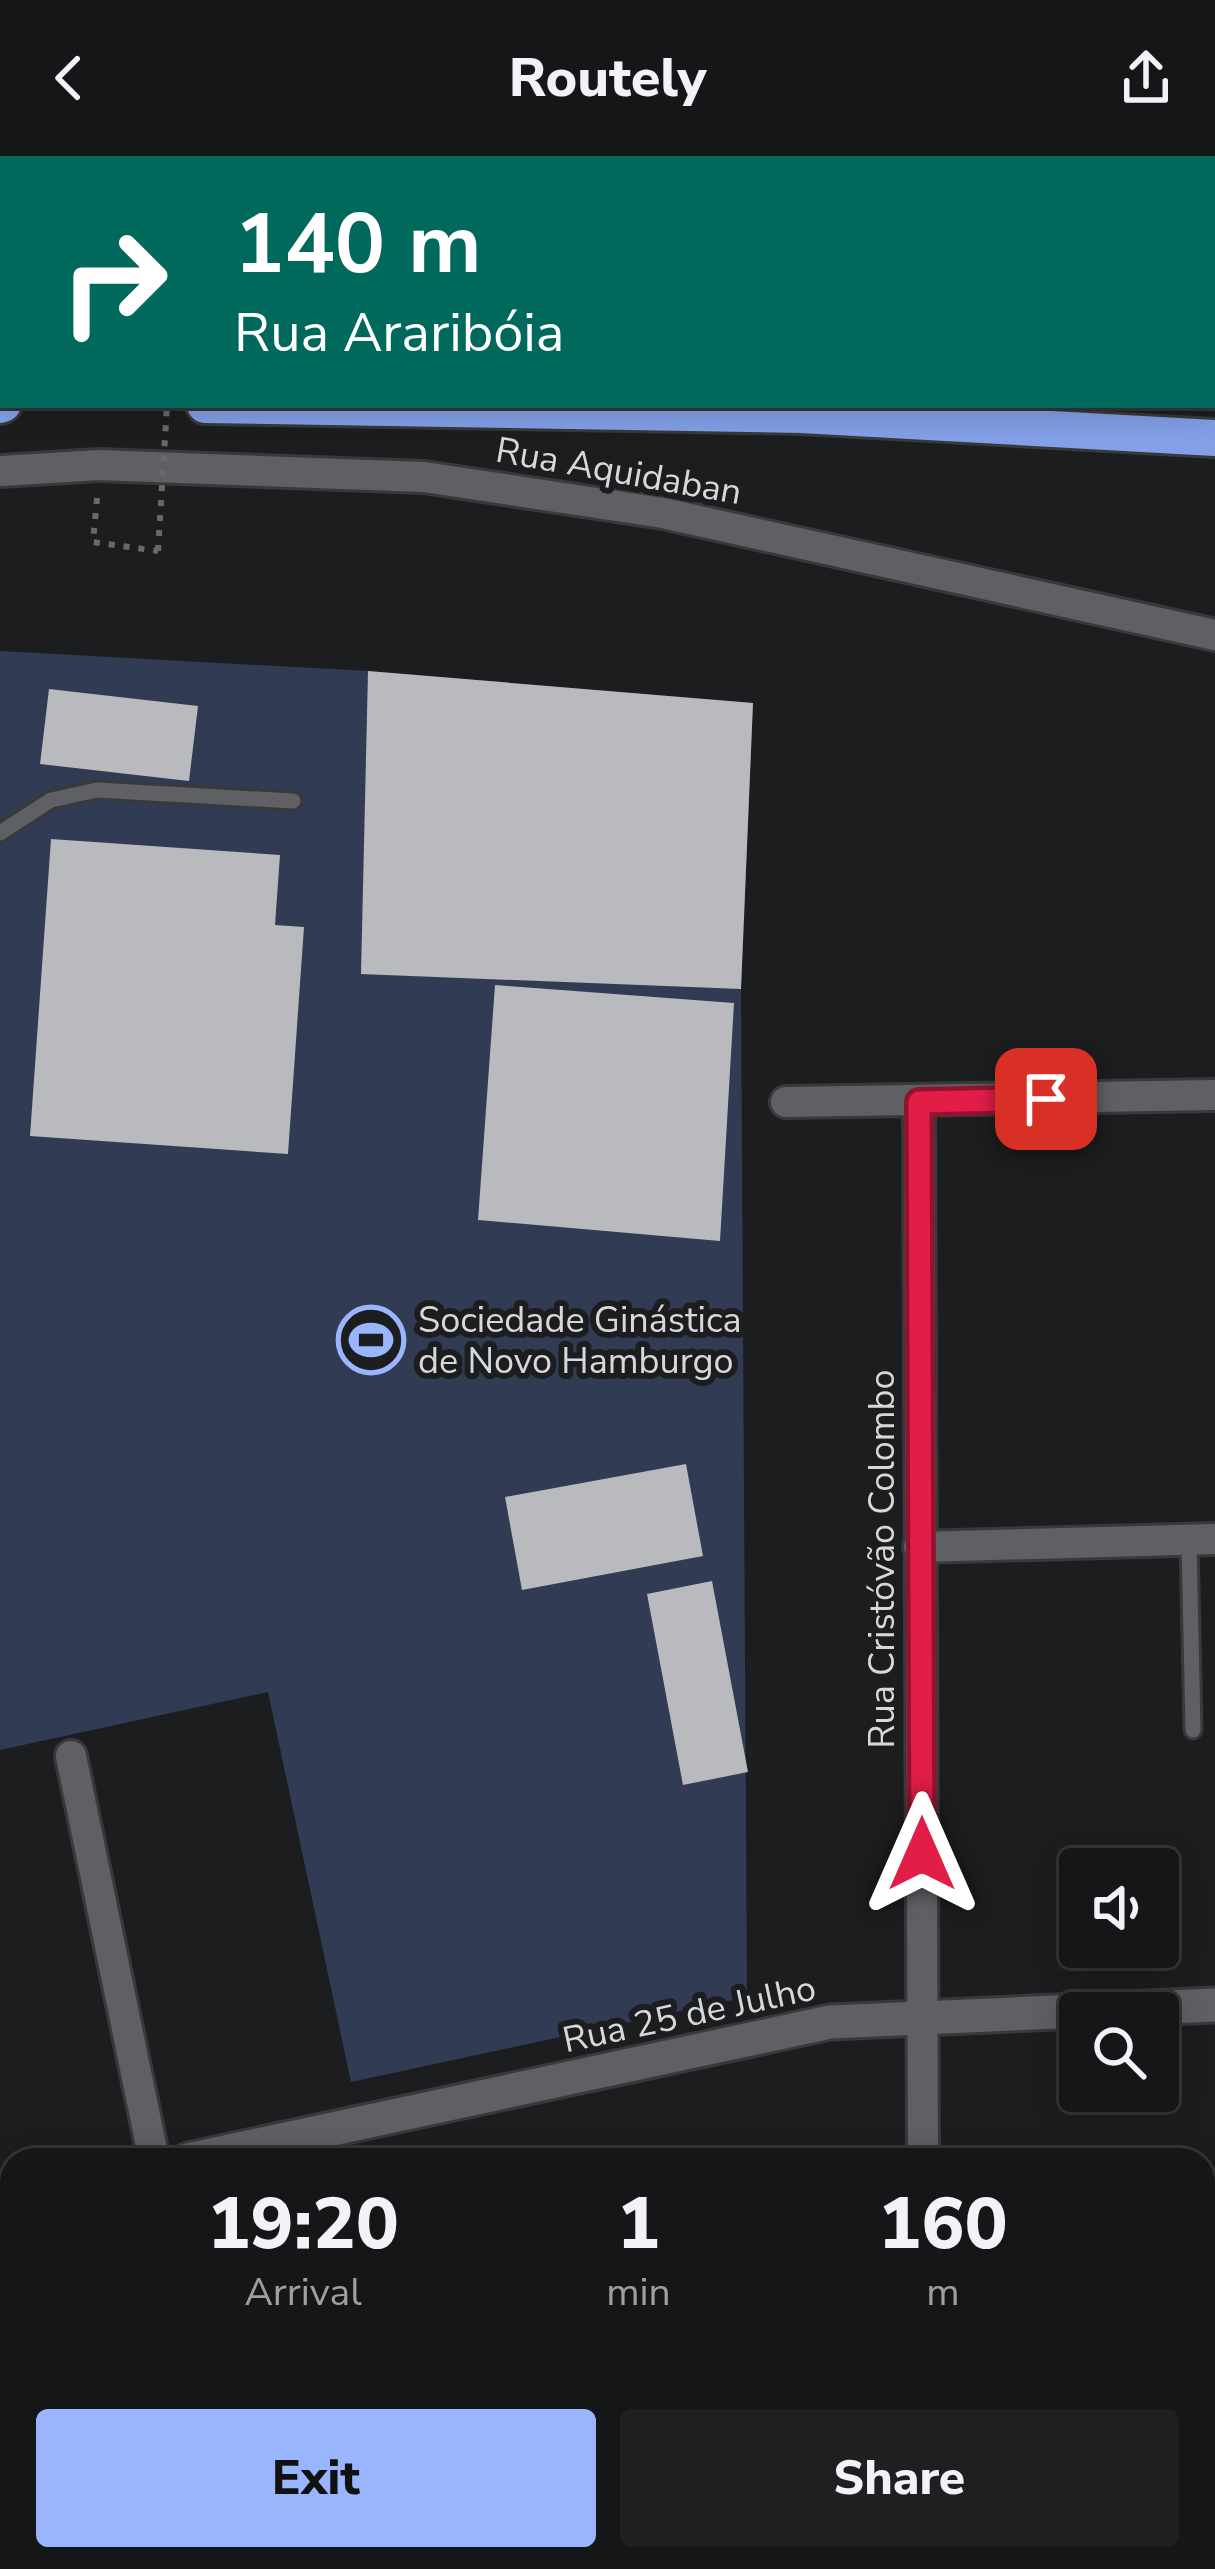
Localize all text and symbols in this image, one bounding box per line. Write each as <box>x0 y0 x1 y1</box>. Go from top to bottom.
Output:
text: Routely <box>509 41 706 115</box>
icon: back <box>36 45 102 111</box>
icon: share <box>1113 45 1179 111</box>
text: 140 m <box>234 187 482 302</box>
icon: right <box>36 204 192 360</box>
text: Rua Araribóia <box>234 296 564 370</box>
street label: Rua Aquidaban <box>492 426 746 517</box>
pin <box>995 1048 1097 1150</box>
icon: arrive <box>1013 1066 1079 1132</box>
place label: Sociedade Ginástica de Novo Hamburgo <box>418 1296 742 1386</box>
sports icon: Sociedade Ginástica de Novo Hamburgo <box>336 1305 406 1375</box>
street label: Rua Cristóvão Colombo <box>858 1369 907 1749</box>
position arrow <box>859 1791 985 1917</box>
map controls <box>1059 1848 1179 2112</box>
button: sound <box>1059 1848 1179 1968</box>
street label: Rua 25 de Julho <box>558 1964 820 2065</box>
button: search <box>1059 1992 1179 2112</box>
text: 19:20 <box>207 2175 399 2273</box>
text: 1 <box>617 2175 660 2273</box>
text: 160 <box>878 2175 1008 2273</box>
text: Arrival <box>244 2266 362 2319</box>
text: min <box>606 2266 671 2319</box>
text: m <box>926 2266 960 2319</box>
button: Exit <box>36 2409 596 2547</box>
button: Share <box>620 2409 1179 2547</box>

